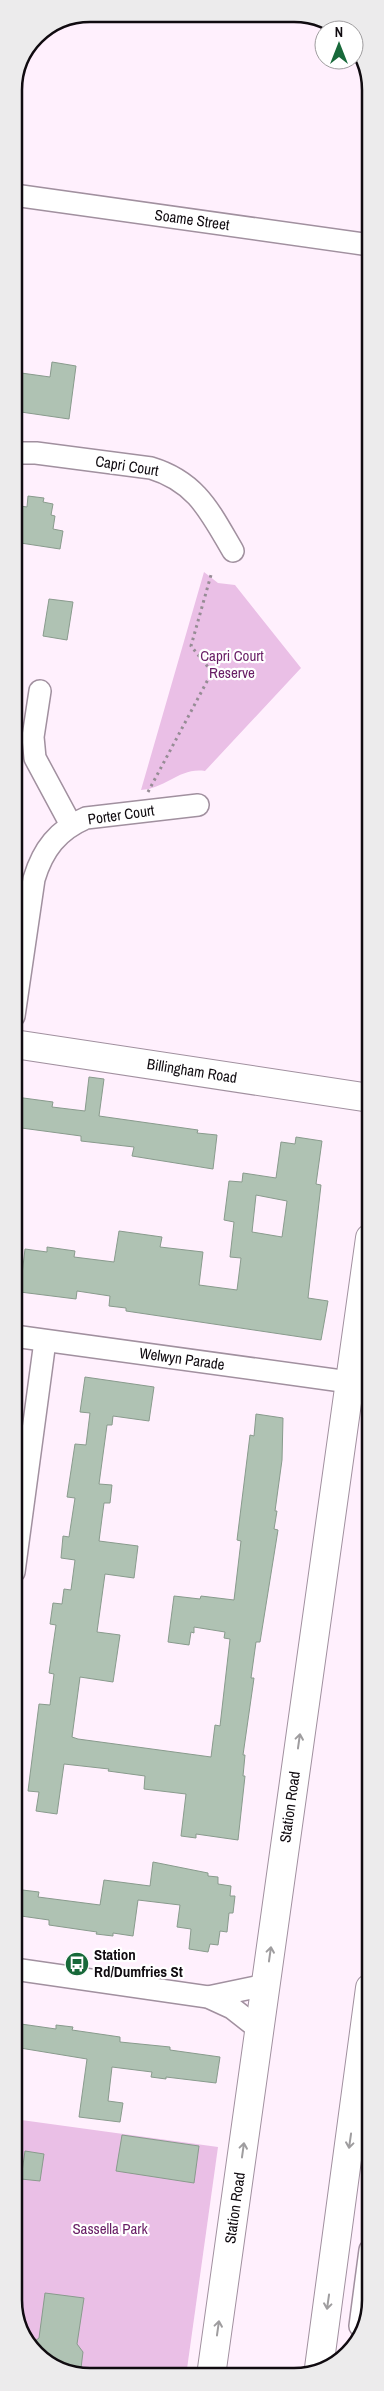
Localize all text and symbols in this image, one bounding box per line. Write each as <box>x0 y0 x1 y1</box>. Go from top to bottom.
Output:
north arrow <box>314 20 364 70</box>
text: N <box>335 23 343 41</box>
street label: Soame Street <box>153 204 231 235</box>
street label: Capri Court <box>94 450 161 481</box>
park label: Capri Court Reserve <box>200 645 264 683</box>
street label: Porter Court <box>86 799 156 830</box>
street label: Billingham Road <box>146 1053 239 1088</box>
street label: Welwyn Parade <box>138 1342 226 1375</box>
one-way arrow <box>295 1733 305 1749</box>
street label: Station Road <box>274 1770 305 1844</box>
place label: Station Rd/Dumfries St <box>94 1944 183 1982</box>
one-way arrow <box>265 1946 275 1962</box>
bus stop icon: Station Rd/Dumfries St <box>64 1951 90 1977</box>
one-way arrow <box>345 2132 355 2148</box>
one-way arrow <box>238 2142 248 2158</box>
street label: Station Road <box>219 2171 250 2245</box>
park label: Sassella Park <box>72 2218 148 2239</box>
one-way arrow <box>323 2293 333 2309</box>
one-way arrow <box>213 2320 223 2336</box>

